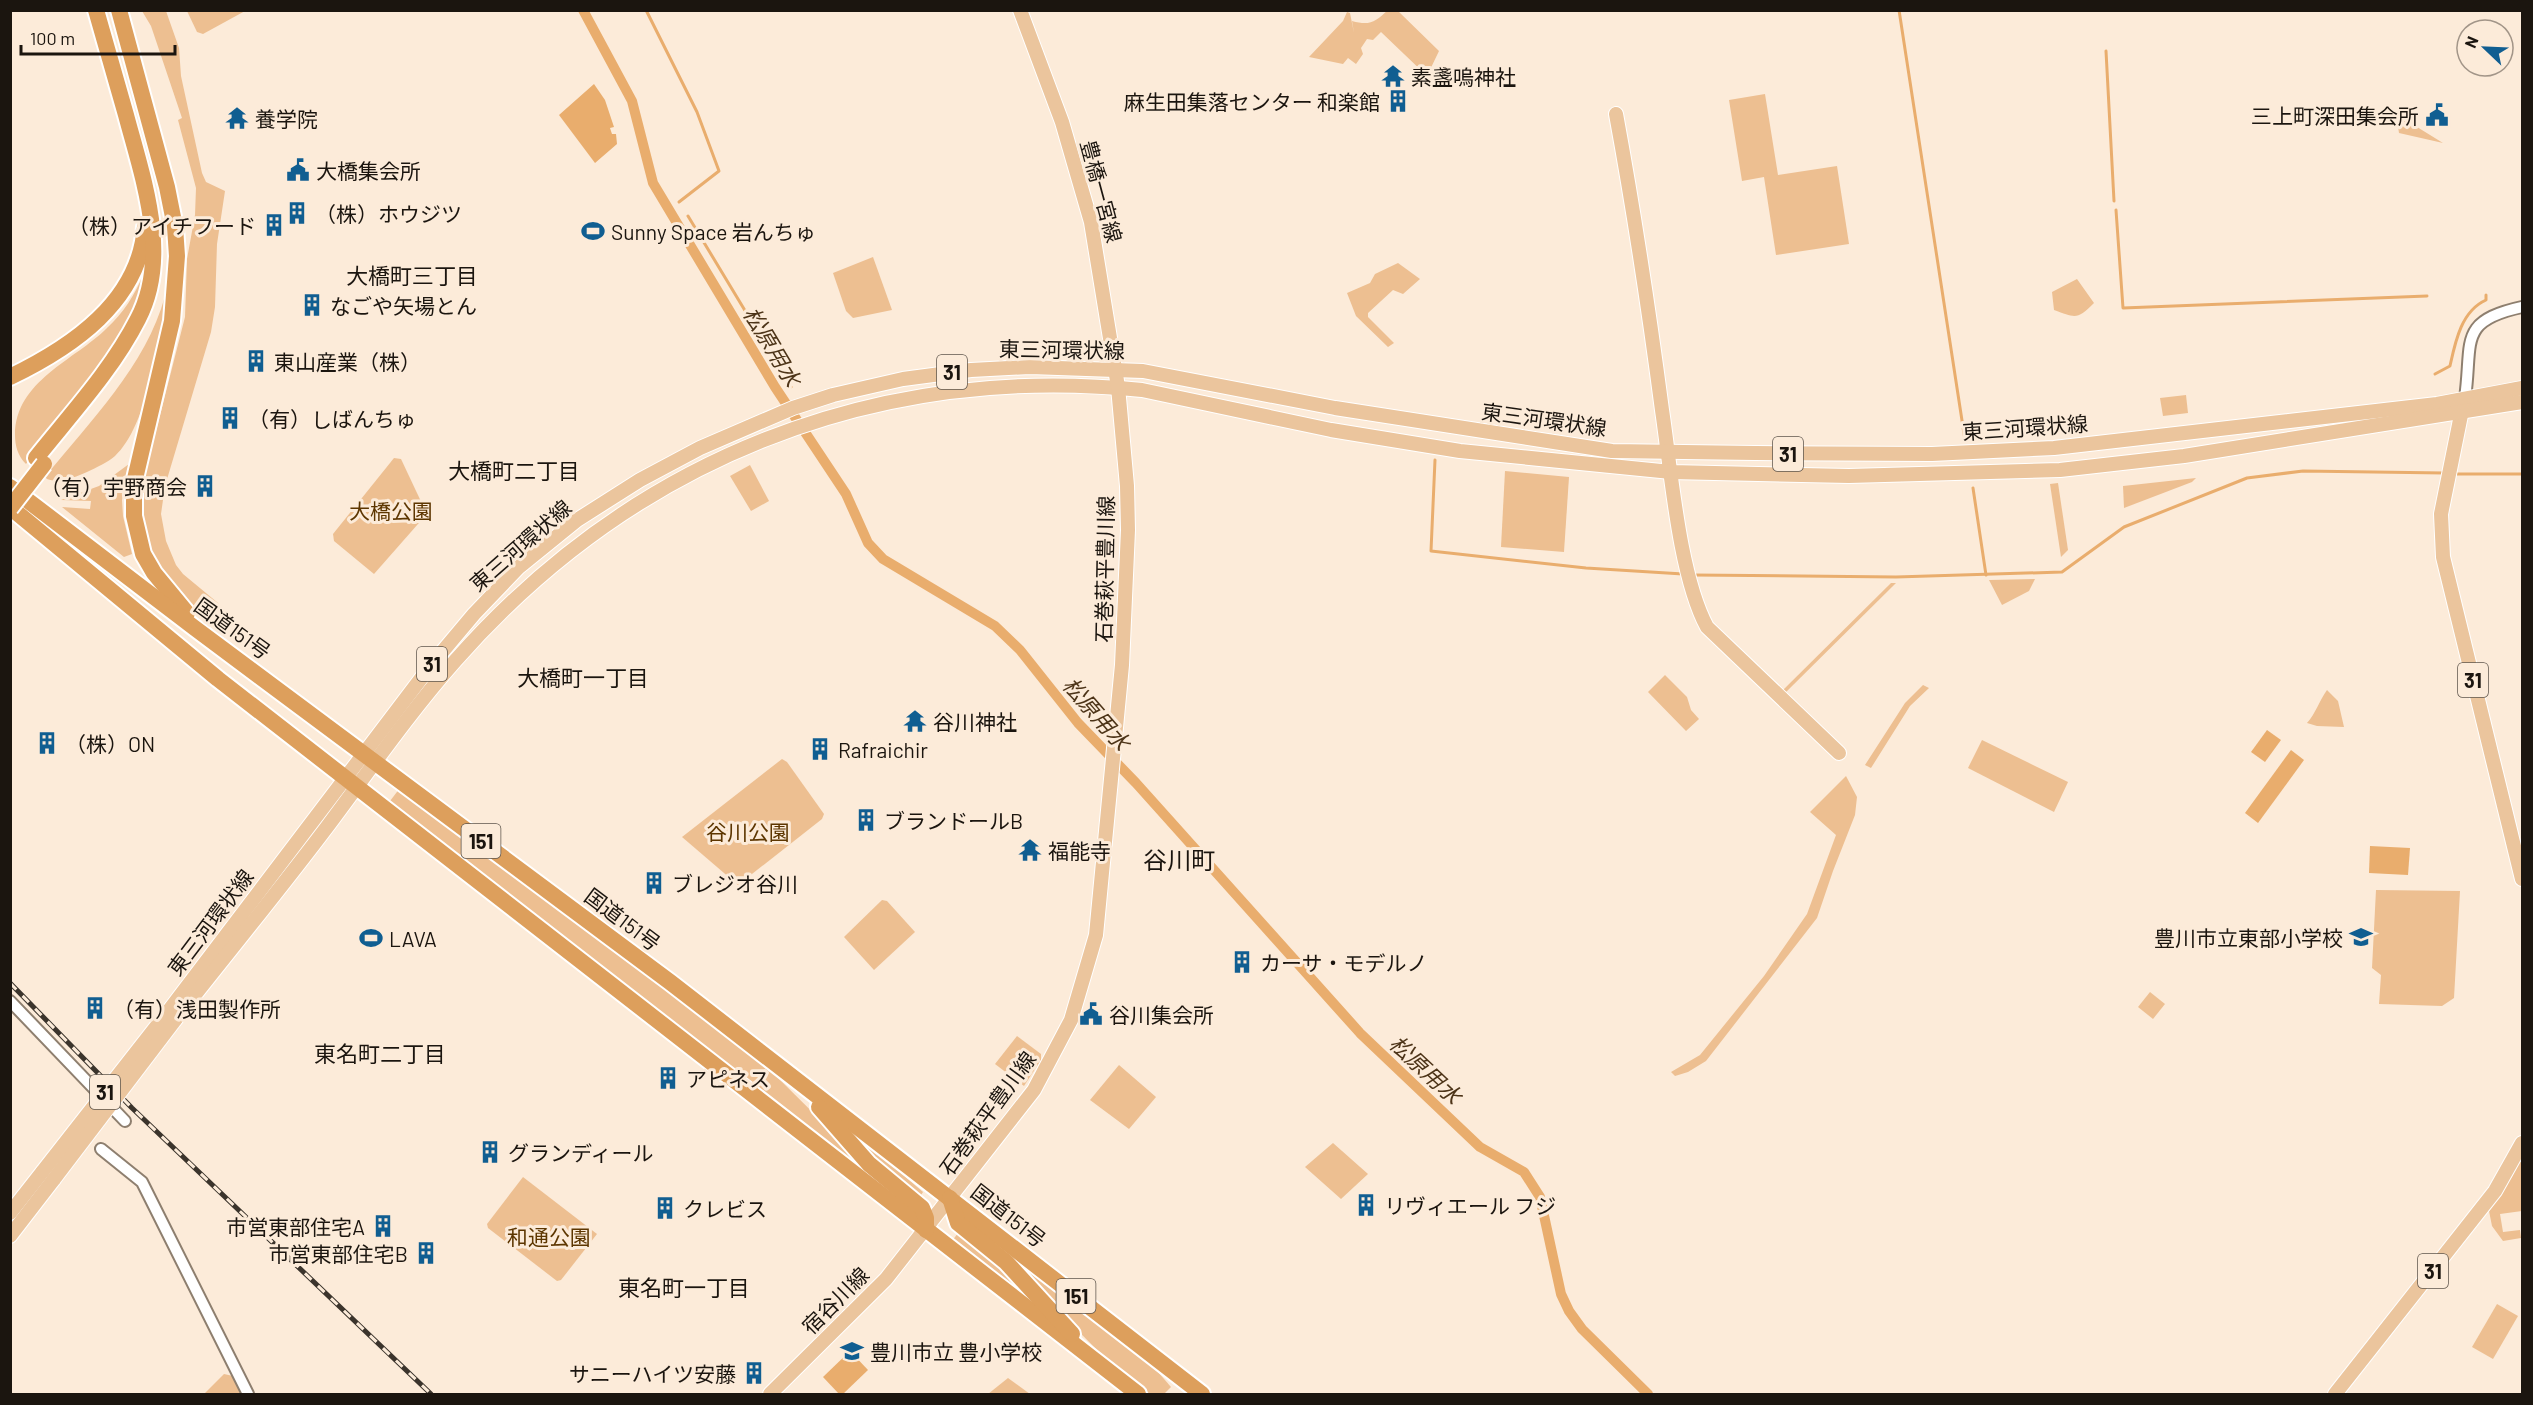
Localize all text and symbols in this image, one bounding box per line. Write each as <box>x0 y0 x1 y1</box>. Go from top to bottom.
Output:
scale bar <box>21 18 176 56</box>
north arrow <box>2455 18 2515 78</box>
text: 100 m <box>30 27 75 49</box>
text: N <box>2460 33 2482 51</box>
temple icon: 素盞嗚神社 <box>1380 63 1406 89</box>
place label: 素盞嗚神社 <box>1411 64 1516 89</box>
building icon: 麻生田集落センター 和楽館 <box>1385 88 1411 114</box>
place label: 麻生田集落センター 和楽館 <box>1124 89 1380 114</box>
public building icon: 三上町深田集会所 <box>2424 102 2450 128</box>
place label: 三上町深田集会所 <box>2251 103 2419 128</box>
temple icon: 養学院 <box>224 105 250 131</box>
place label: 養学院 <box>255 106 318 131</box>
street label: 豊橋一宮線 <box>1076 137 1128 245</box>
public building icon: 大橋集会所 <box>285 157 311 183</box>
place label: 大橋集会所 <box>316 158 421 183</box>
building icon: （株）ホウジツ <box>284 200 310 226</box>
place label: （株）ホウジツ <box>315 201 462 226</box>
building icon: （株）アイチフード <box>261 212 287 238</box>
place label: （株）アイチフード <box>68 213 256 238</box>
sports icon: Sunny Space 岩んちゅ <box>580 218 606 244</box>
place label: Sunny Space 岩んちゅ <box>611 219 816 244</box>
district label: 大橋町三丁目 <box>346 262 478 288</box>
building icon: なごや矢場とん <box>299 292 325 318</box>
place label: なごや矢場とん <box>330 293 477 318</box>
water label: 松原用水 <box>739 302 808 392</box>
street label: 東三河環状線 <box>999 335 1125 363</box>
building icon: 東山産業（株） <box>243 348 269 374</box>
place label: 東山産業（株） <box>274 349 421 374</box>
road number: 31 <box>937 355 967 389</box>
street label: 東三河環状線 <box>1480 398 1608 440</box>
building icon: （有）しばんちゅ <box>217 405 243 431</box>
place label: （有）しばんちゅ <box>248 406 416 431</box>
street label: 東三河環状線 <box>1961 410 2089 444</box>
road number: 31 <box>1773 437 1803 471</box>
district label: 大橋町二丁目 <box>448 457 580 483</box>
building icon: （有）宇野商会 <box>192 473 218 499</box>
place label: （有）宇野商会 <box>40 474 187 499</box>
street label: 東三河環状線 <box>464 494 576 596</box>
street label: 石巻萩平豊川線 <box>1090 495 1118 643</box>
park label: 大橋公園 <box>349 498 433 523</box>
street label: 国道151号 <box>190 592 276 664</box>
road number: 31 <box>417 647 447 681</box>
road number: 31 <box>2458 663 2488 697</box>
district label: 大橋町一丁目 <box>517 664 649 690</box>
water label: 松原用水 <box>1058 671 1137 756</box>
temple icon: 谷川神社 <box>902 708 928 734</box>
place label: 谷川神社 <box>933 709 1017 734</box>
building icon: （株）ON <box>34 730 60 756</box>
place label: （株）ON <box>65 731 155 756</box>
building icon: Rafraichir <box>807 736 833 762</box>
place label: Rafraichir <box>838 737 928 762</box>
building icon: ブランドールB <box>853 807 879 833</box>
place label: ブランドールB <box>884 808 1023 833</box>
park label: 谷川公園 <box>706 819 790 844</box>
road number: 151 <box>462 824 500 858</box>
temple icon: 福能寺 <box>1017 837 1043 863</box>
place label: 福能寺 <box>1048 838 1111 863</box>
district label: 谷川町 <box>1143 845 1215 874</box>
street label: 東三河環状線 <box>162 864 258 980</box>
building icon: ブレジオ谷川 <box>641 870 667 896</box>
place label: ブレジオ谷川 <box>672 871 798 896</box>
street label: 国道151号 <box>580 883 666 955</box>
school or university icon: 豊川市立東部小学校 <box>2348 924 2374 950</box>
sports icon: LAVA <box>358 925 384 951</box>
place label: 豊川市立東部小学校 <box>2154 925 2343 950</box>
place label: LAVA <box>389 926 437 951</box>
building icon: カーサ・モデルノ <box>1229 949 1255 975</box>
place label: カーサ・モデルノ <box>1260 950 1428 975</box>
building icon: （有）浅田製作所 <box>82 995 108 1021</box>
place label: （有）浅田製作所 <box>113 996 281 1021</box>
public building icon: 谷川集会所 <box>1078 1001 1104 1027</box>
place label: 谷川集会所 <box>1109 1002 1214 1027</box>
water label: 松原用水 <box>1385 1029 1469 1110</box>
district label: 東名町二丁目 <box>314 1040 446 1066</box>
street label: 石巻萩平豊川線 <box>934 1046 1040 1180</box>
building icon: アピネス <box>655 1065 681 1091</box>
place label: アピネス <box>686 1066 770 1091</box>
road number: 31 <box>90 1075 120 1109</box>
building icon: グランディール <box>477 1139 503 1165</box>
place label: グランディール <box>508 1140 654 1165</box>
street label: 国道151号 <box>967 1178 1051 1252</box>
building icon: リヴィエール フジ <box>1353 1192 1379 1218</box>
place label: リヴィエール フジ <box>1384 1193 1556 1218</box>
building icon: クレビス <box>652 1195 678 1221</box>
place label: クレビス <box>683 1196 767 1221</box>
building icon: 市営東部住宅A <box>370 1213 396 1239</box>
place label: 市営東部住宅A <box>226 1214 365 1239</box>
park label: 和通公園 <box>507 1224 591 1249</box>
building icon: 市営東部住宅B <box>413 1240 439 1266</box>
place label: 市営東部住宅B <box>269 1241 408 1266</box>
road number: 31 <box>2418 1254 2448 1288</box>
street label: 宿谷川線 <box>796 1261 874 1339</box>
district label: 東名町一丁目 <box>618 1274 750 1300</box>
road number: 151 <box>1056 1279 1096 1313</box>
school or university icon: 豊川市立 豊小学校 <box>839 1338 865 1364</box>
place label: 豊川市立 豊小学校 <box>870 1339 1042 1364</box>
building icon: サニーハイツ安藤 <box>741 1360 767 1386</box>
place label: サニーハイツ安藤 <box>569 1361 736 1386</box>

